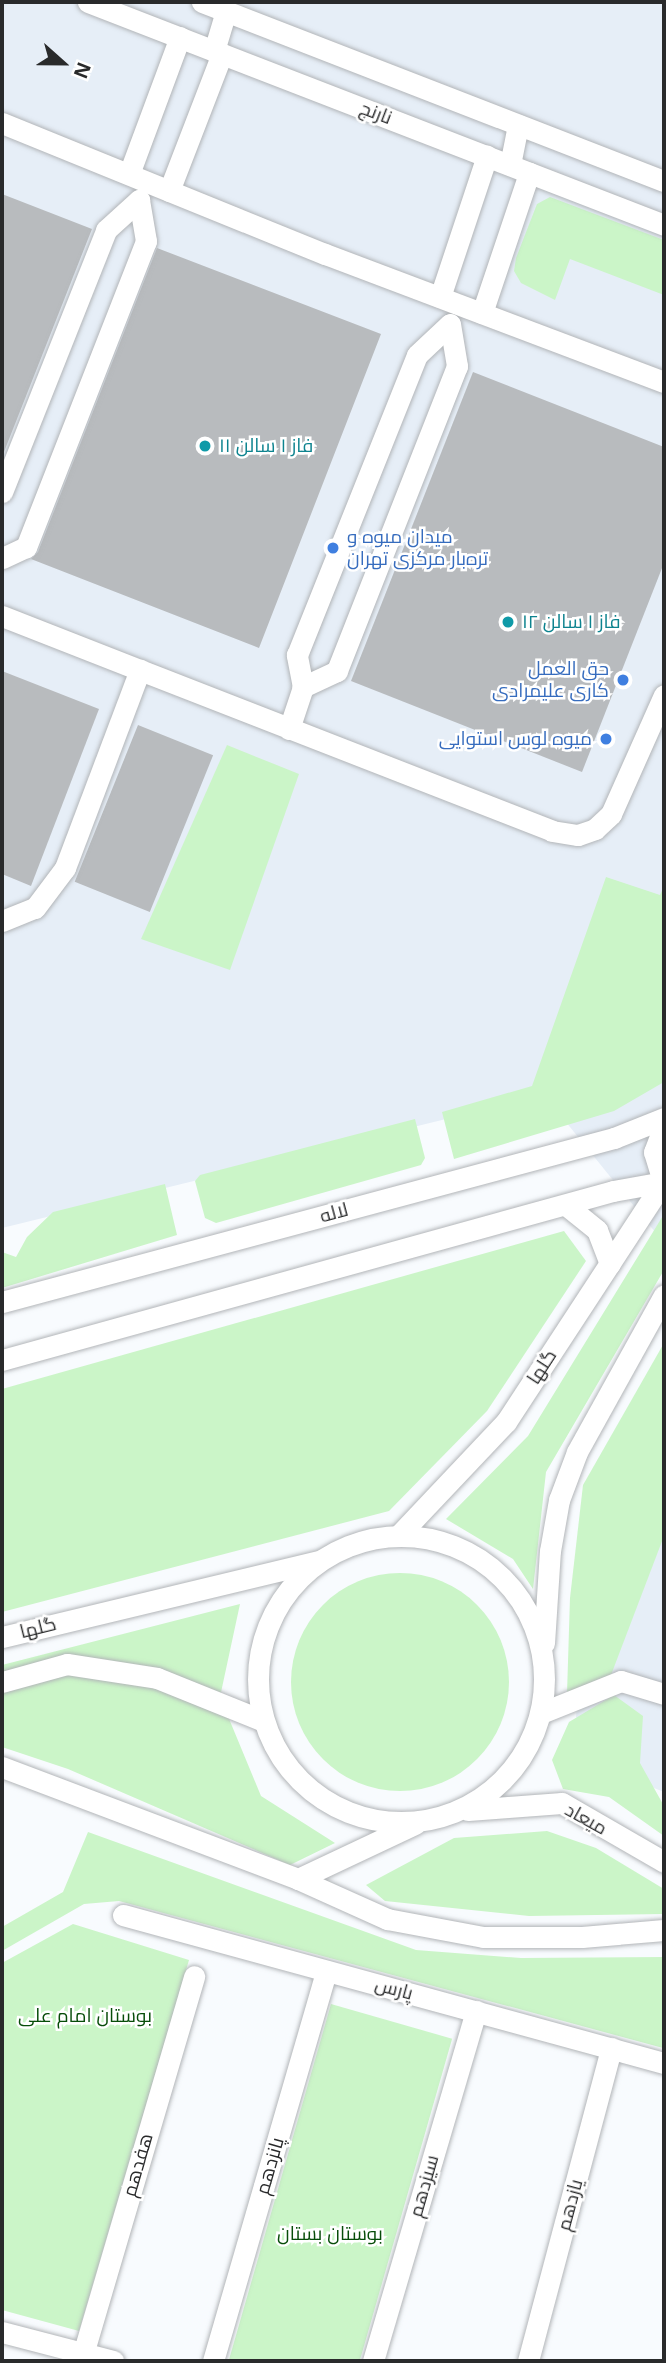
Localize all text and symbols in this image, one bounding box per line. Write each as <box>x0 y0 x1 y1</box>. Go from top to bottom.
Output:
north arrow <box>28 28 98 98</box>
text: N <box>68 59 98 82</box>
street label: نارنج <box>357 97 395 129</box>
place label: فاز ۱ سالن ۱۱ <box>219 435 313 457</box>
marker: فاز ۱ سالن ۱۱ <box>197 438 213 454</box>
place label: میدان میوه و تره‌بار مرکزی تهران <box>347 526 488 570</box>
marker: میدان میوه و تره‌بار مرکزی تهران <box>325 540 341 556</box>
place label: فاز ۱ سالن ۱۲ <box>522 611 621 633</box>
marker: فاز ۱ سالن ۱۲ <box>500 614 516 630</box>
place label: حق العمل کاری علیمرادی <box>492 658 609 702</box>
marker: حق العمل کاری علیمرادی <box>615 672 631 688</box>
place label: میوه لوس استوایی <box>439 728 592 750</box>
marker: میوه لوس استوایی <box>598 731 614 747</box>
street label: لاله <box>317 1198 351 1228</box>
street label: گلها <box>522 1345 562 1389</box>
street label: گلها <box>17 1612 59 1644</box>
street label: میعاد <box>561 1798 611 1840</box>
street label: پارس <box>372 1973 416 2005</box>
park label: بوستان امام علی <box>18 2005 152 2027</box>
street label: هفدهم <box>118 2131 158 2199</box>
street label: پانزدهم <box>251 2135 289 2197</box>
street label: سیزدهم <box>404 2152 444 2220</box>
street label: یازدهم <box>552 2177 588 2233</box>
park label: بوستان بستان <box>277 2223 383 2245</box>

